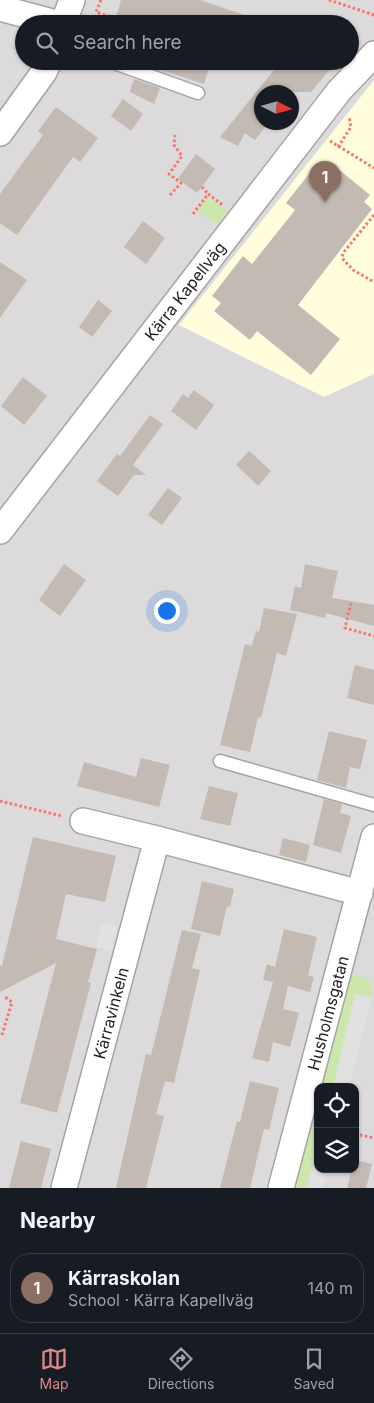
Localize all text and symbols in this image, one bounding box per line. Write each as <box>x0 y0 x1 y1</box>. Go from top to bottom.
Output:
search box <box>15 15 359 70</box>
icon: search <box>33 29 61 57</box>
text: Search here <box>73 31 182 54</box>
north arrow <box>254 85 299 130</box>
pin: 1 <box>309 161 341 202</box>
street label: Kärra Kapellväg <box>140 238 230 344</box>
your location <box>154 598 180 624</box>
street label: Husholmsgatan <box>303 954 353 1072</box>
street label: Kärravinkeln <box>89 965 133 1061</box>
map controls <box>314 1083 359 1173</box>
button: locate <box>314 1083 359 1128</box>
button: layers <box>314 1128 359 1173</box>
text: Nearby <box>20 1208 95 1233</box>
text: Kärraskolan <box>68 1267 180 1290</box>
text: 1 <box>34 1278 40 1298</box>
text: 140 m <box>308 1278 353 1298</box>
text: School · Kärra Kapellväg <box>68 1290 253 1310</box>
tab: Map <box>40 1345 69 1392</box>
tab: Directions <box>148 1345 214 1392</box>
tab: Saved <box>293 1345 334 1392</box>

